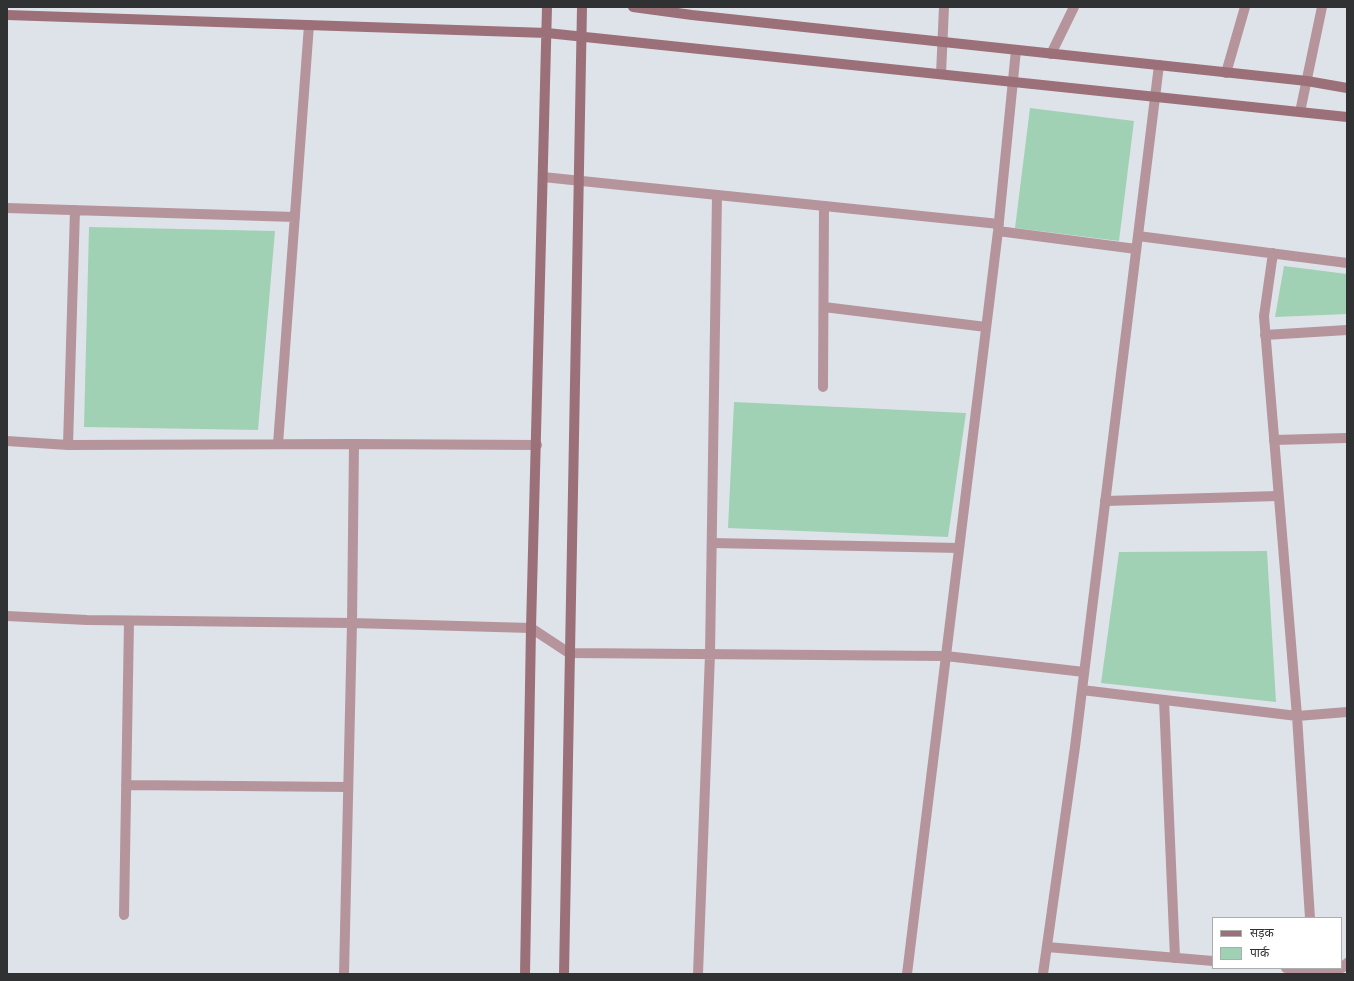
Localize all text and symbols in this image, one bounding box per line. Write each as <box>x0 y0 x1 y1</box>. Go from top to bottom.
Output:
legend <box>1212 917 1342 969</box>
text: सड़क <box>1250 925 1274 940</box>
text: पार्क <box>1250 945 1269 960</box>

